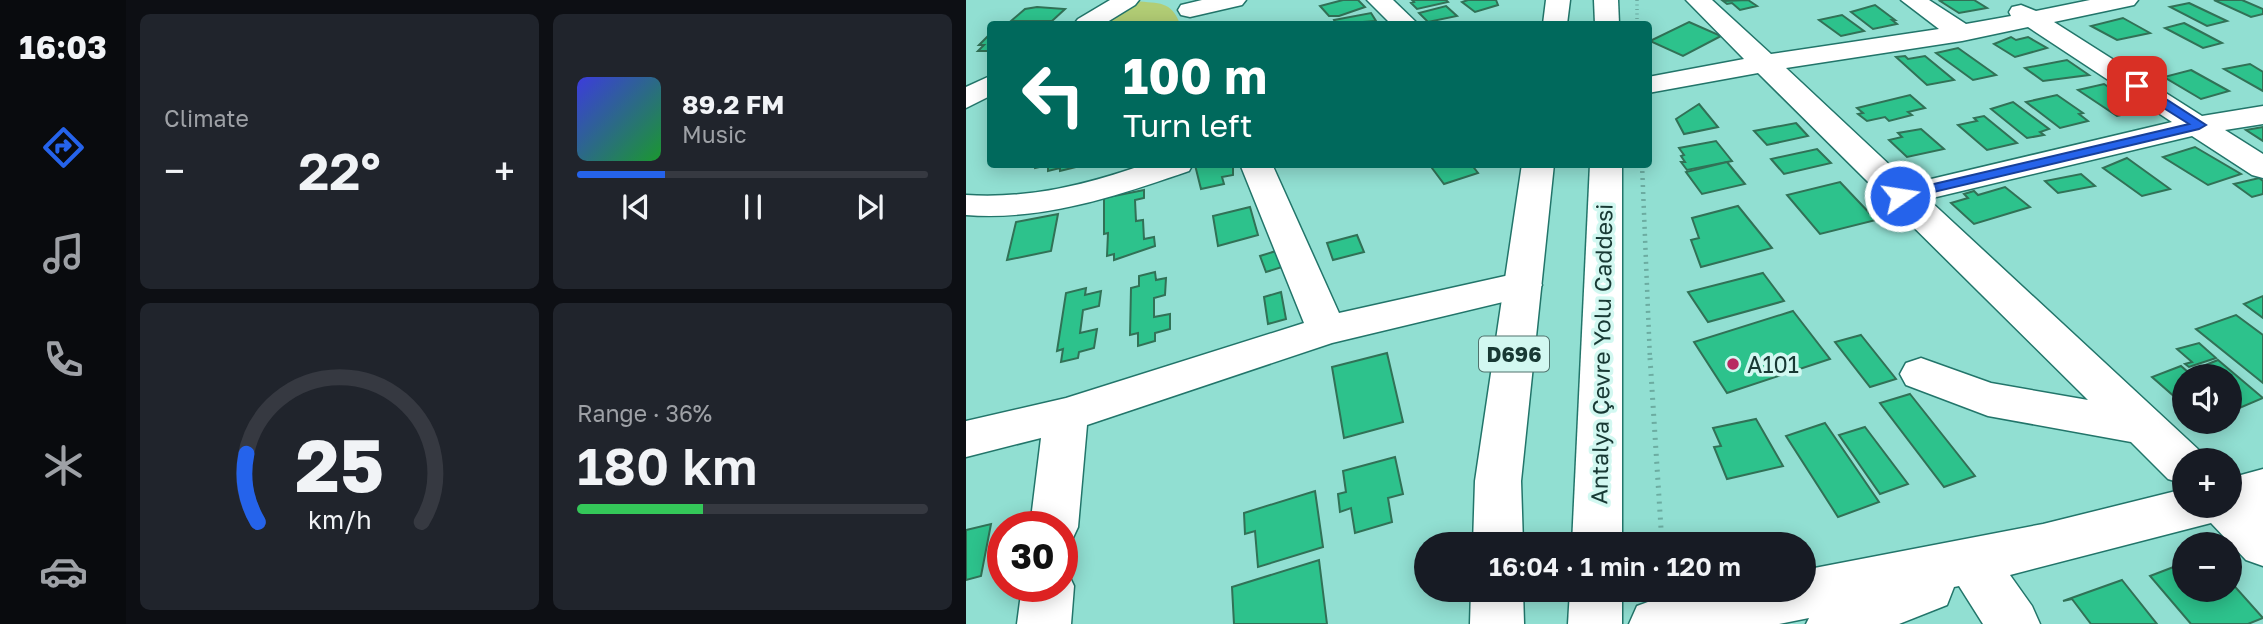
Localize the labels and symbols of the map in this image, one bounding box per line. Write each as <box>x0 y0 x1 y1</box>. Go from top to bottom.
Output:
pin <box>2107 56 2167 116</box>
position arrow <box>1863 159 1937 233</box>
street label: Antalya Çevre Yolu Caddesi <box>1584 203 1618 505</box>
road number: D696 <box>1479 336 1549 372</box>
place label: A101 <box>1747 350 1799 378</box>
marker: A101 <box>1725 356 1741 372</box>
speed limit sign: 30 <box>987 511 1078 602</box>

